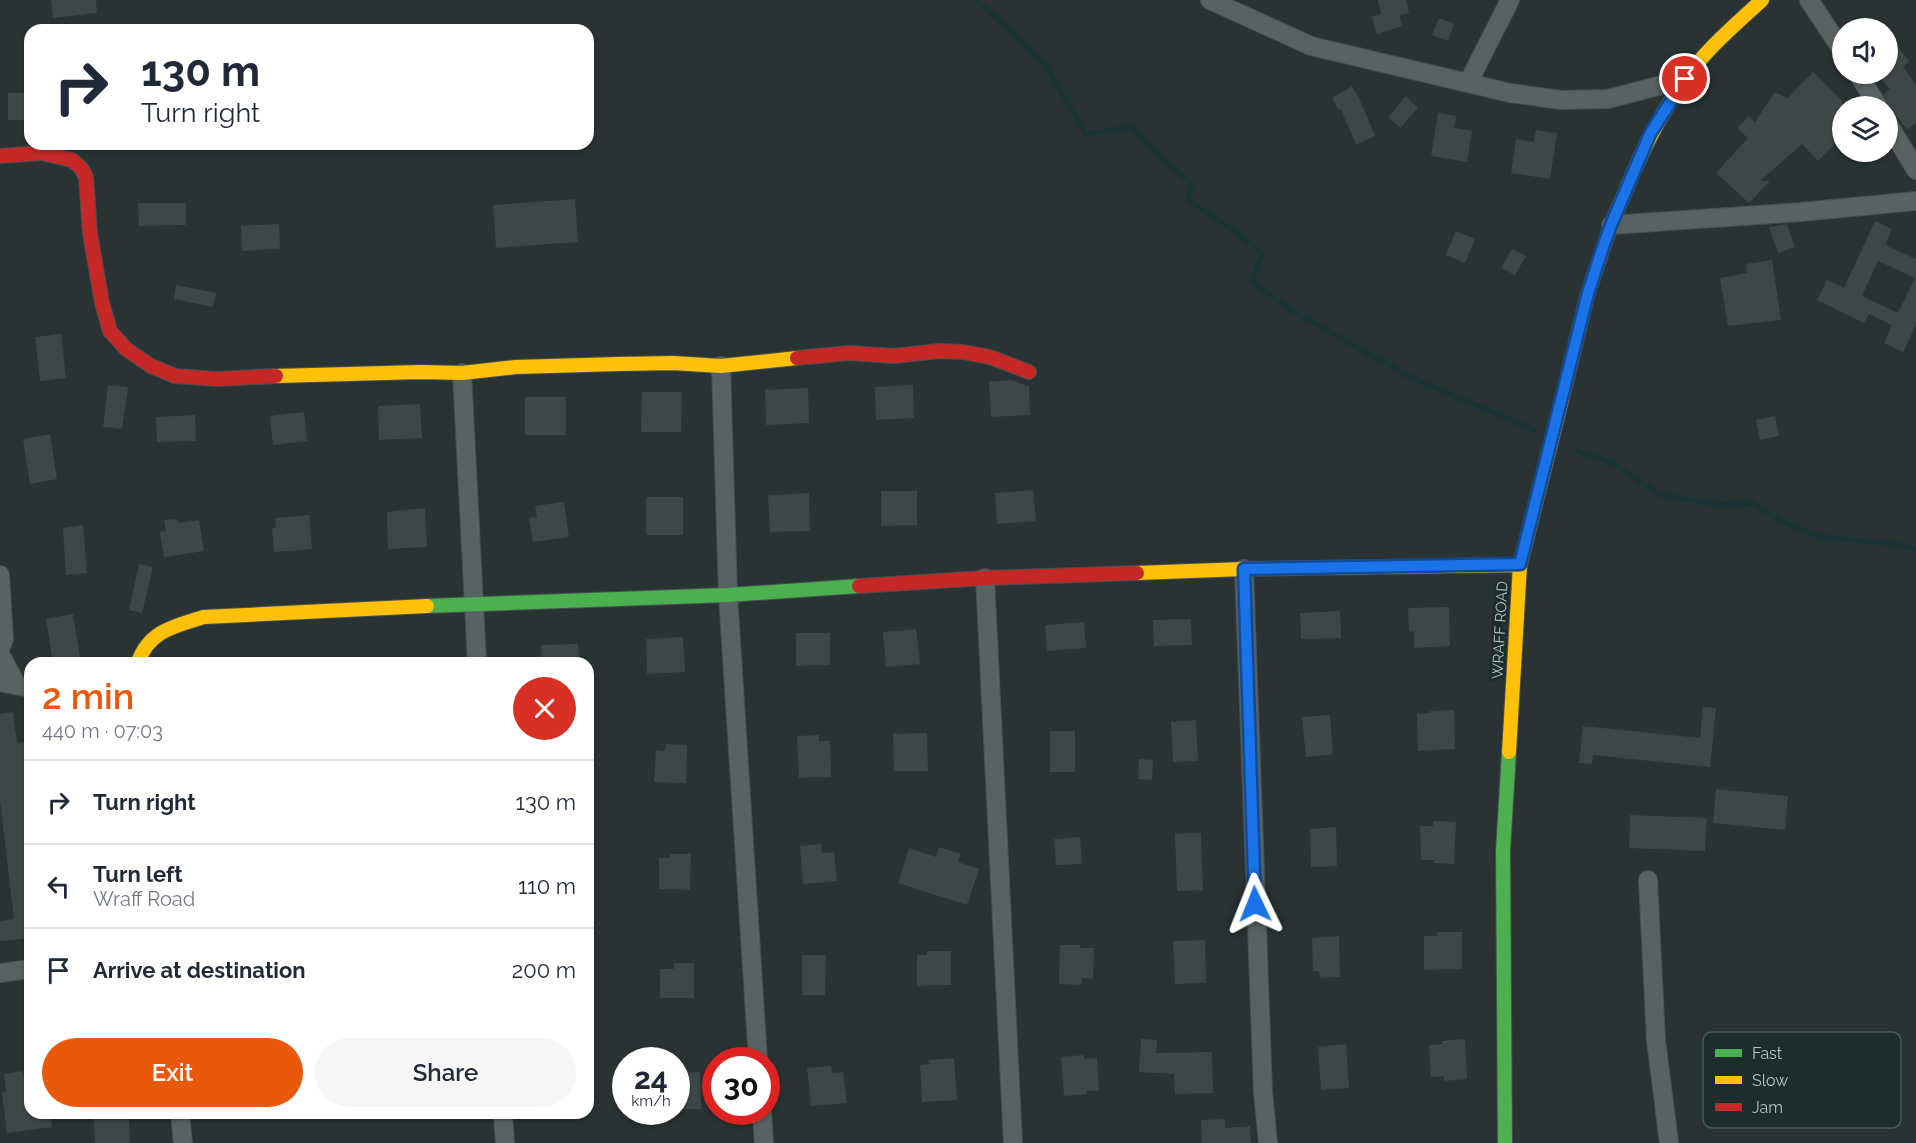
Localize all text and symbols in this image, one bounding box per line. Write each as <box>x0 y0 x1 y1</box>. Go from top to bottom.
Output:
map controls <box>1832 18 1898 162</box>
button: sound <box>1832 18 1898 84</box>
text: 130 m <box>141 47 260 96</box>
icon: right <box>42 48 120 126</box>
pin <box>1659 53 1710 104</box>
icon: arrive <box>1668 62 1701 95</box>
button: layers <box>1832 96 1898 162</box>
text: Turn right <box>141 97 260 128</box>
street label: WRAFF ROAD <box>1488 580 1512 680</box>
text: 2 min <box>42 675 134 717</box>
button: close <box>513 677 576 740</box>
text: 440 m · 07:03 <box>42 719 163 743</box>
icon: right <box>42 786 75 819</box>
text: Turn right <box>93 789 196 815</box>
text: 130 m <box>516 789 576 815</box>
text: Turn left <box>93 861 183 887</box>
icon: left <box>42 870 75 903</box>
position arrow <box>1223 872 1287 936</box>
text: 110 m <box>518 873 576 899</box>
text: Wraff Road <box>93 887 195 911</box>
icon: arrive <box>42 954 75 987</box>
text: Arrive at destination <box>93 957 306 983</box>
text: 200 m <box>512 957 576 983</box>
legend <box>1703 1032 1901 1128</box>
button: Exit <box>42 1038 303 1107</box>
button: Share <box>315 1038 576 1107</box>
text: Fast <box>1752 1044 1783 1063</box>
speed limit sign: 30 <box>702 1047 780 1125</box>
text: 24 <box>634 1061 668 1096</box>
text: Slow <box>1752 1071 1788 1090</box>
text: km/h <box>631 1092 671 1110</box>
text: Jam <box>1752 1098 1783 1117</box>

